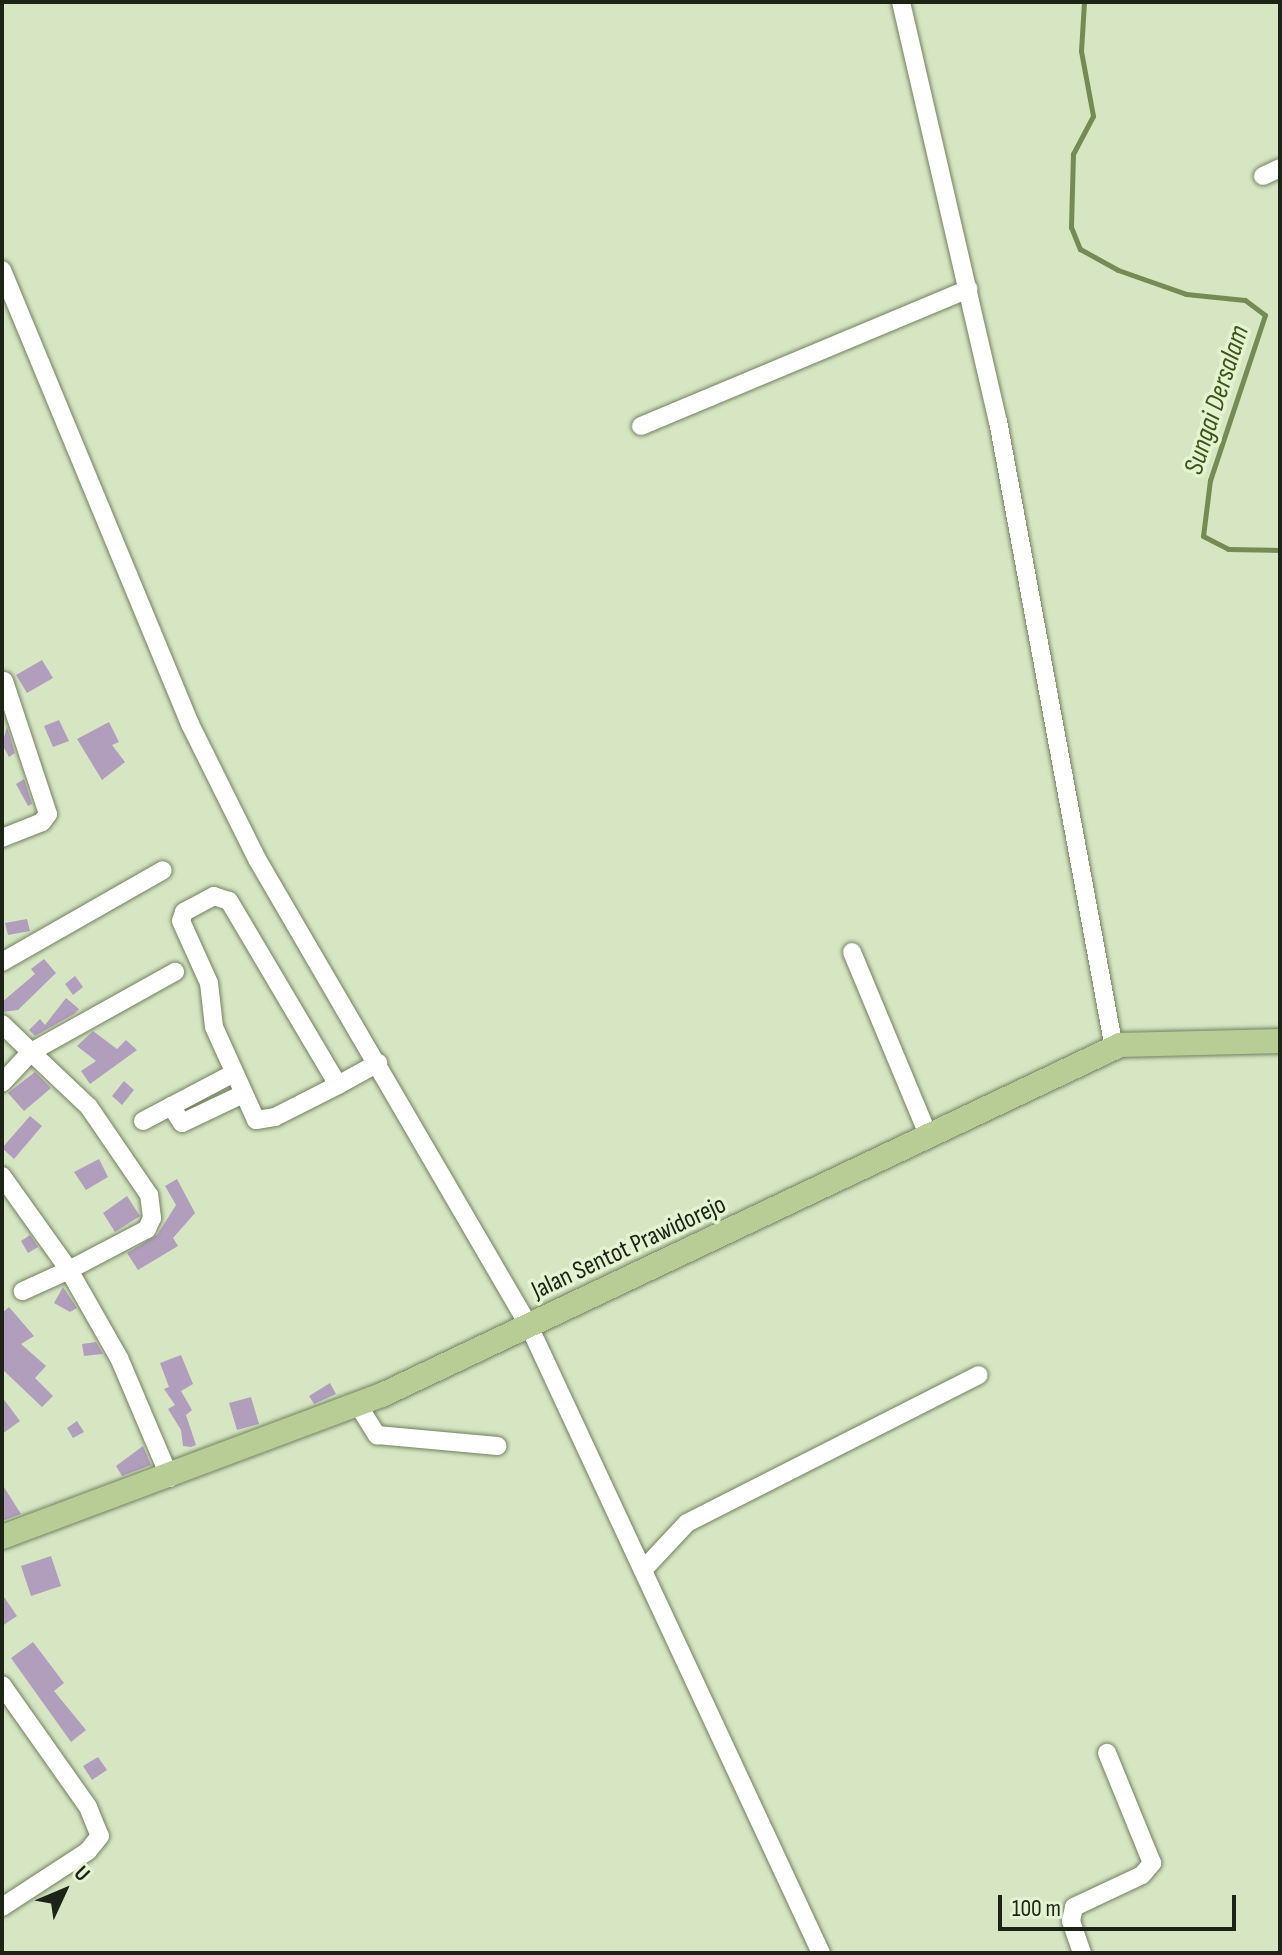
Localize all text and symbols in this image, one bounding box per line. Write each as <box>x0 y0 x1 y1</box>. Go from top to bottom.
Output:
water label: Sungai Dersalam <box>1177 321 1257 479</box>
street label: Jalan Sentot Prawidorejo <box>527 1189 731 1307</box>
north arrow <box>24 1851 104 1931</box>
text: U <box>68 1860 95 1887</box>
scale bar <box>1002 1879 1240 1929</box>
text: 100 m <box>1012 1894 1061 1923</box>

